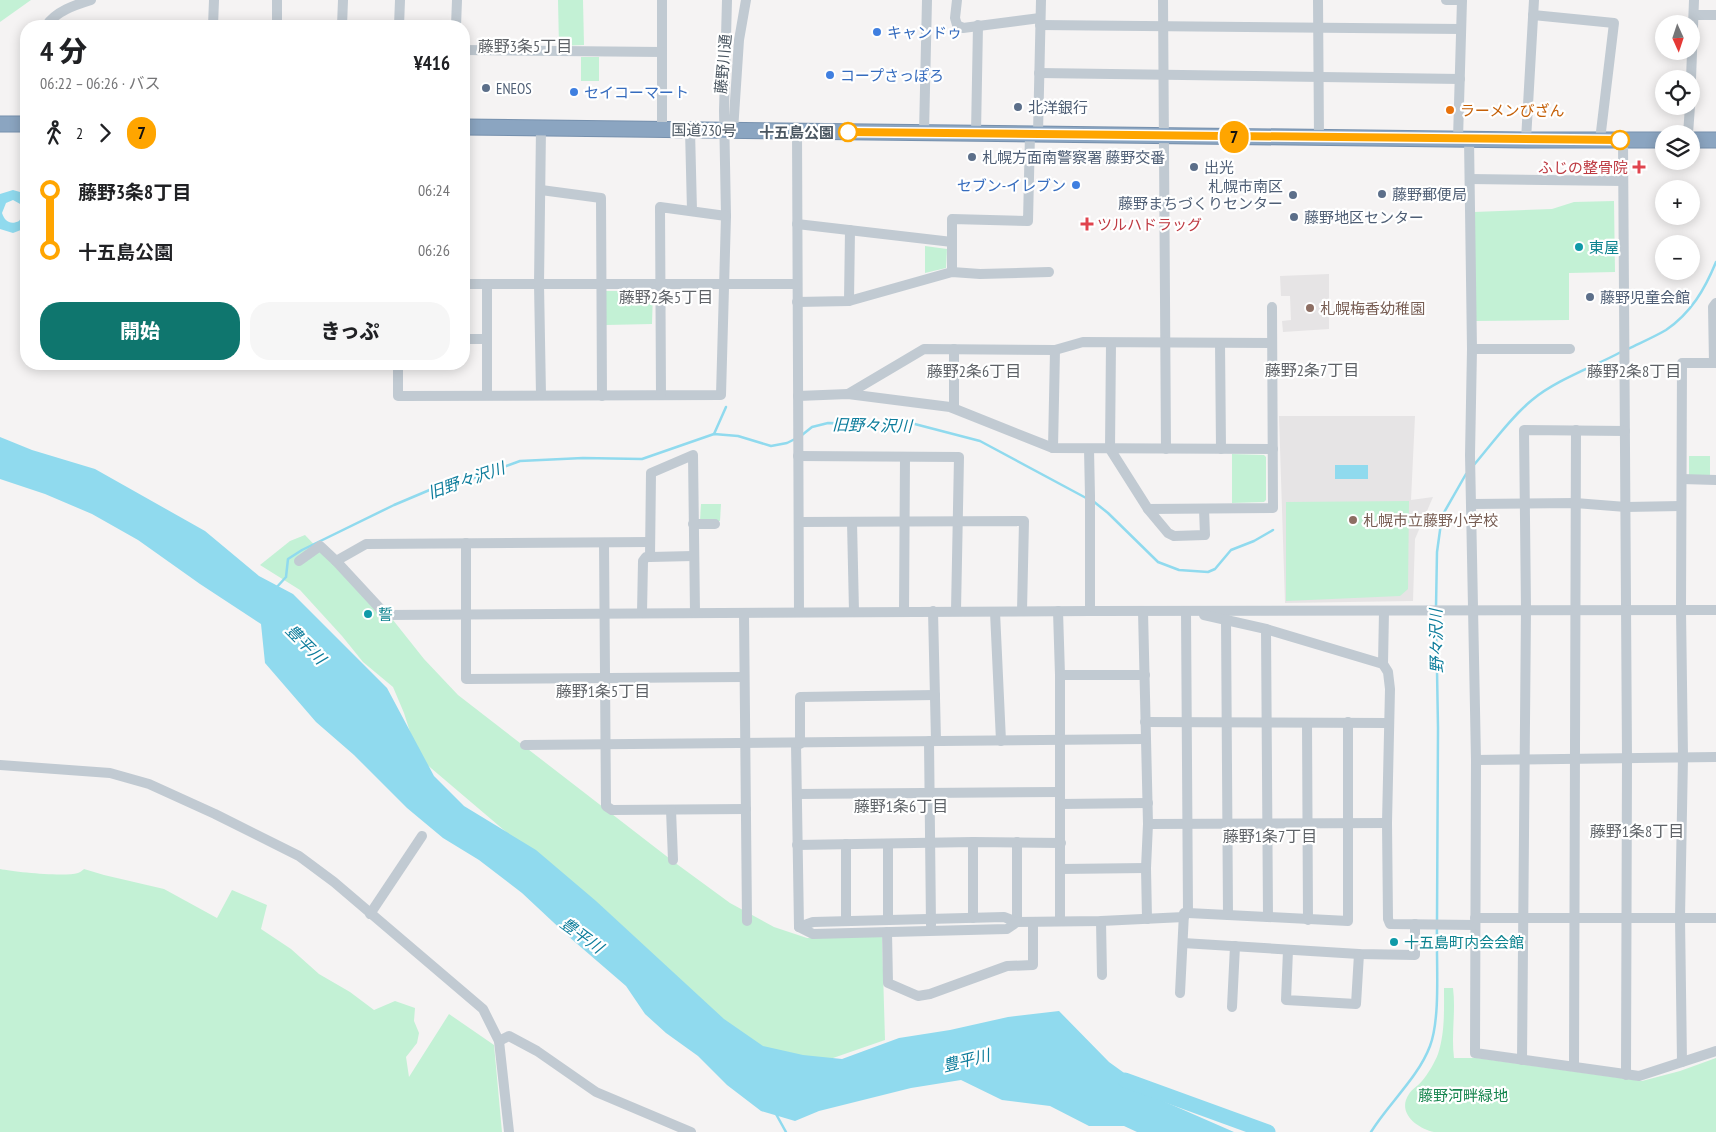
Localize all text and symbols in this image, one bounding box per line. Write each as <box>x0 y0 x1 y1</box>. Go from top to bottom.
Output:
north arrow <box>1655 15 1700 60</box>
map controls <box>1655 15 1700 280</box>
place label: キャンドゥ <box>887 23 962 42</box>
marker: キャンドゥ <box>871 26 883 38</box>
text: 4 分 <box>40 32 87 69</box>
street label: 藤野川通 <box>711 33 735 95</box>
district label: 藤野3条5丁目 <box>478 36 572 56</box>
text: ¥416 <box>414 51 450 75</box>
place label: コープさっぽろ <box>840 66 944 85</box>
marker: コープさっぽろ <box>824 69 836 81</box>
button: locate <box>1655 70 1700 115</box>
text: 06:22 – 06:26 · バス <box>40 73 160 93</box>
place label: ENEOS <box>496 79 532 98</box>
marker: ENEOS <box>480 82 492 94</box>
place label: セイコーマート <box>584 83 689 102</box>
marker: セイコーマート <box>568 86 580 98</box>
place label: 北洋銀行 <box>1028 98 1088 117</box>
marker: 北洋銀行 <box>1012 101 1024 113</box>
place label: ラーメンびざん <box>1460 101 1564 120</box>
marker: ラーメンびざん <box>1444 104 1456 116</box>
icon: walk <box>40 119 68 147</box>
icon: forward <box>91 119 119 147</box>
street label: 国道230号 <box>671 120 737 140</box>
text: 7 <box>137 121 146 144</box>
line badge: 7 <box>1218 121 1250 153</box>
marker: 十五島公園 <box>838 122 858 142</box>
text: 2 <box>76 123 83 143</box>
place label: 十五島公園 <box>759 123 834 142</box>
text: 7 <box>1230 125 1238 148</box>
button: layers <box>1655 125 1700 170</box>
unlabelled marker <box>1610 130 1630 150</box>
place label: 札幌方面南警察署 藤野交番 <box>982 148 1165 167</box>
marker: 札幌方面南警察署 藤野交番 <box>966 151 978 163</box>
place label: 出光 <box>1204 158 1234 177</box>
place label: ふじの整骨院 <box>1538 158 1628 177</box>
marker: ふじの整骨院 <box>1632 160 1646 174</box>
marker: 出光 <box>1188 161 1200 173</box>
place label: セブン-イレブン <box>957 176 1066 195</box>
place label: 札幌市南区 藤野まちづくりセンター <box>1118 177 1283 213</box>
marker: セブン-イレブン <box>1070 179 1082 191</box>
text: 藤野3条8丁目 <box>78 180 191 204</box>
text: 06:24 <box>418 180 450 200</box>
button: + <box>1655 180 1700 225</box>
place label: 藤野郵便局 <box>1392 185 1467 204</box>
marker: 藤野郵便局 <box>1376 188 1388 200</box>
marker: 札幌市南区 藤野まちづくりセンター <box>1287 189 1299 201</box>
place label: 藤野地区センター <box>1304 208 1424 227</box>
marker: 藤野地区センター <box>1288 211 1300 223</box>
place label: ツルハドラッグ <box>1097 215 1202 234</box>
marker: ツルハドラッグ <box>1081 218 1093 230</box>
button: − <box>1655 235 1700 280</box>
place label: 東屋 <box>1589 238 1619 257</box>
text: 十五島公園 <box>78 240 173 264</box>
text: 06:26 <box>418 240 450 260</box>
marker: 東屋 <box>1573 241 1585 253</box>
district label: 藤野2条5丁目 <box>619 287 713 307</box>
place label: 藤野児童会館 <box>1600 288 1690 307</box>
marker: 藤野児童会館 <box>1584 291 1596 303</box>
place label: 札幌梅香幼稚園 <box>1320 299 1425 318</box>
button: 開始 <box>40 302 240 360</box>
button: きっぷ <box>250 302 450 360</box>
marker: 札幌梅香幼稚園 <box>1304 302 1316 314</box>
district label: 藤野2条7丁目 <box>1265 360 1359 380</box>
district label: 藤野2条6丁目 <box>927 361 1021 381</box>
district label: 藤野2条8丁目 <box>1587 361 1681 381</box>
water label: 旧野々沢川 <box>832 414 914 436</box>
water label: 旧野々沢川 <box>425 457 509 502</box>
place label: 札幌市立藤野小学校 <box>1363 511 1498 530</box>
marker: 札幌市立藤野小学校 <box>1347 514 1359 526</box>
place label: 誓 <box>378 605 393 624</box>
water label: 野々沢川 <box>1425 607 1447 673</box>
marker: 誓 <box>362 608 374 620</box>
water label: 豊平川 <box>282 620 331 669</box>
district label: 藤野1条5丁目 <box>556 681 650 701</box>
district label: 藤野1条6丁目 <box>854 796 948 816</box>
district label: 藤野1条8丁目 <box>1590 821 1684 841</box>
district label: 藤野1条7丁目 <box>1223 826 1317 846</box>
water label: 豊平川 <box>557 913 609 958</box>
place label: 十五島町内会会館 <box>1404 933 1524 952</box>
marker: 十五島町内会会館 <box>1388 936 1400 948</box>
water label: 豊平川 <box>940 1044 994 1076</box>
park label: 藤野河畔緑地 <box>1418 1086 1508 1105</box>

